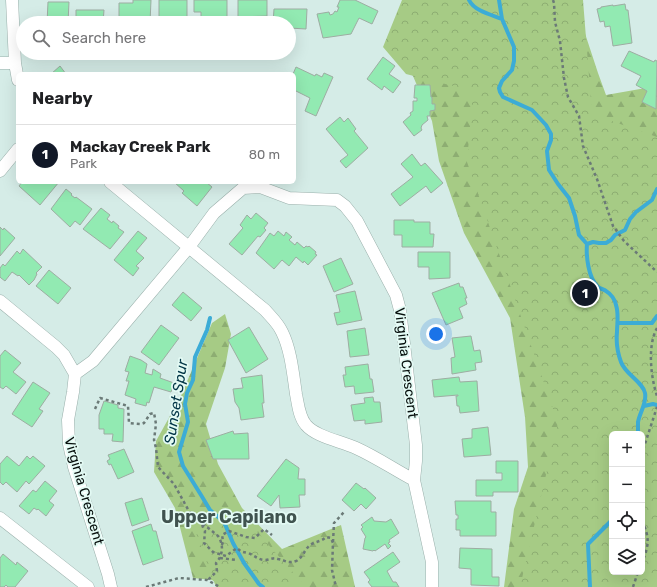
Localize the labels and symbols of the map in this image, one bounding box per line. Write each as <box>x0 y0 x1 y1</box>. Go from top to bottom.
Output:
pin: 1 <box>572 278 598 308</box>
street label: Virginia Crescent <box>391 307 421 420</box>
your location <box>426 324 446 344</box>
water label: Sunset Spur <box>160 357 192 446</box>
street label: Virginia Crescent <box>60 435 108 547</box>
district label: Upper Capilano <box>161 506 297 528</box>

